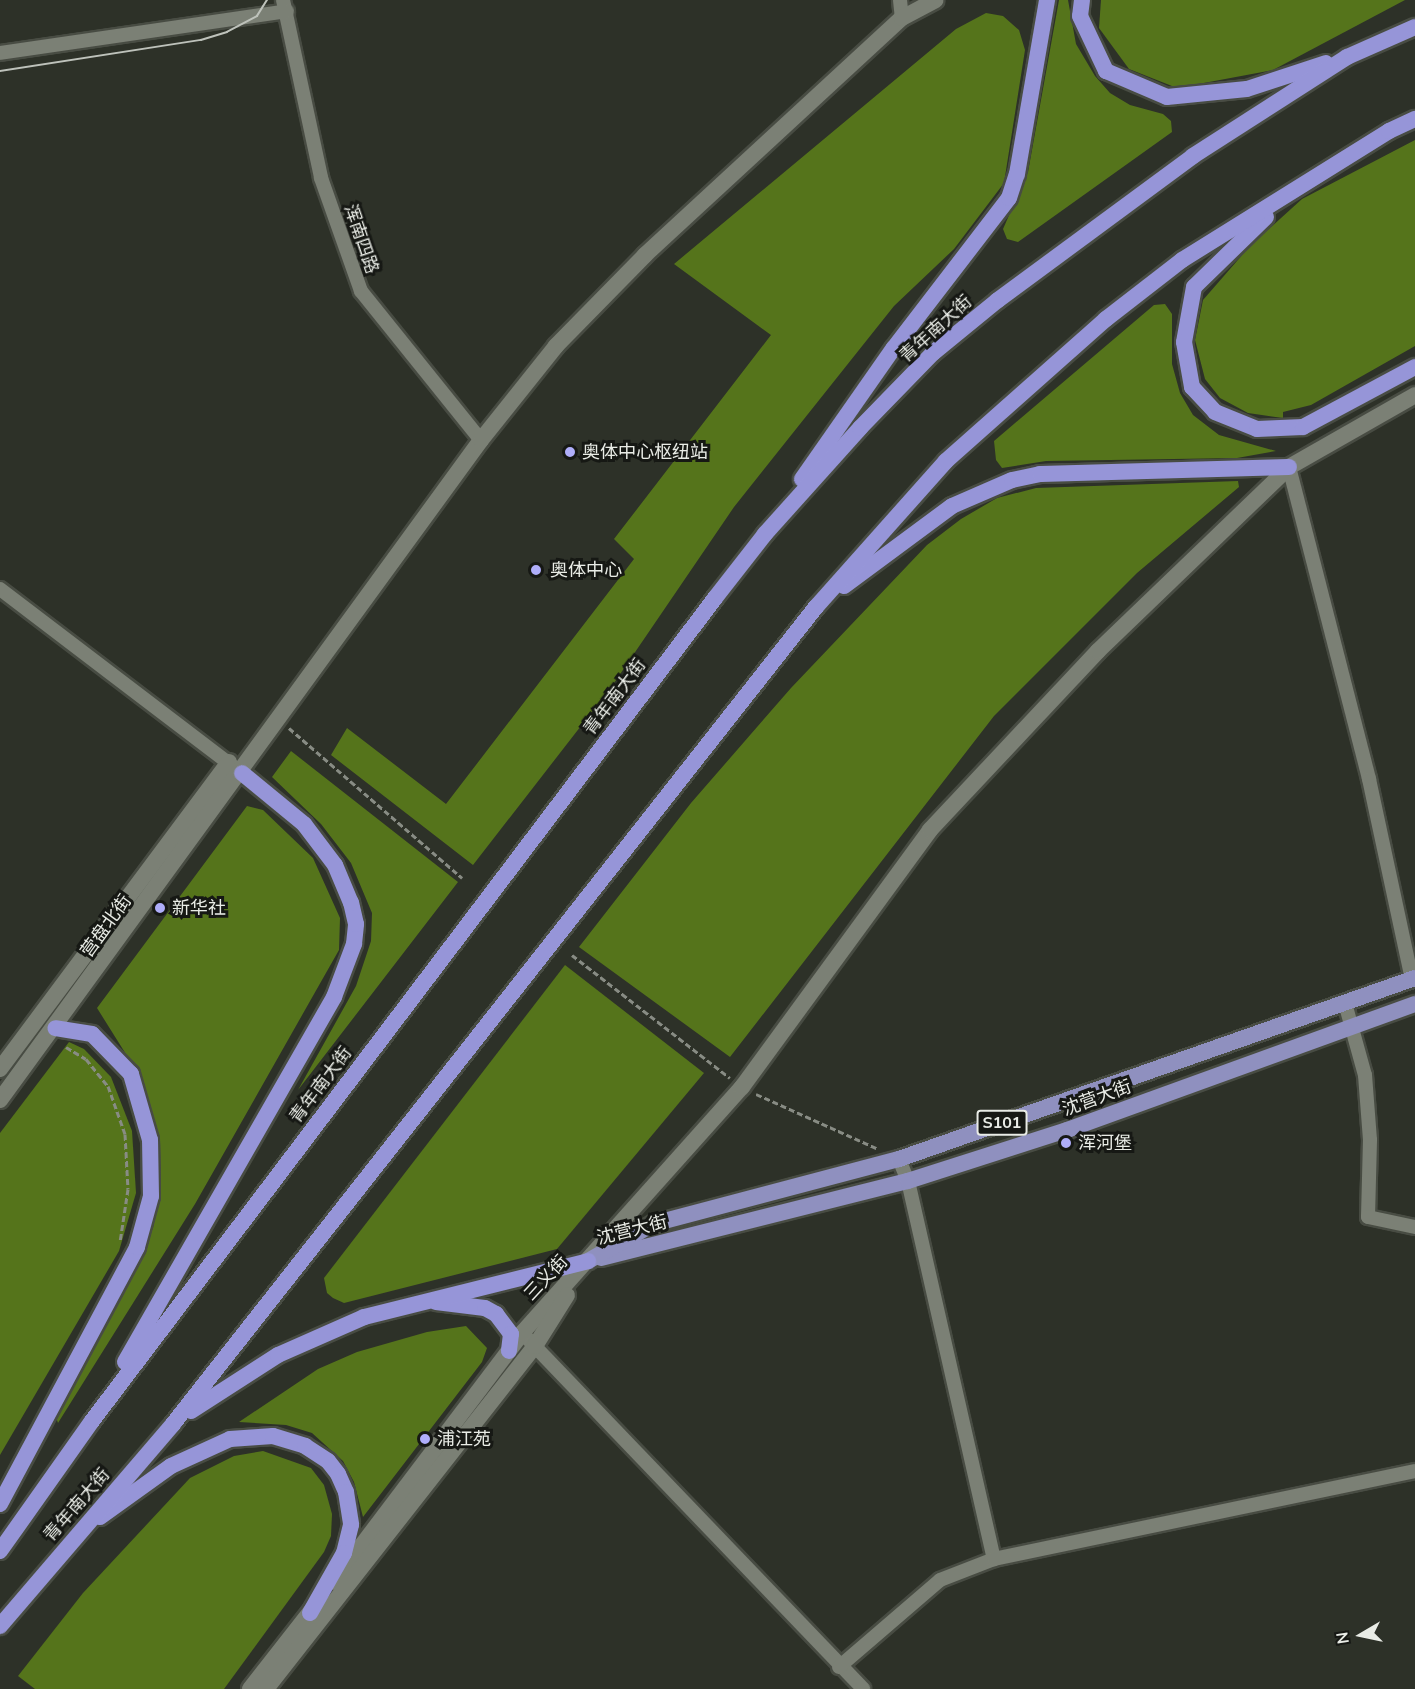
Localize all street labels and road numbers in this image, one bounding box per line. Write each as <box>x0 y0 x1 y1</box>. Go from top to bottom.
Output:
street label: 浑南四路 <box>339 201 383 277</box>
street label: 青年南大街 <box>895 291 977 367</box>
street label: 青年南大街 <box>579 655 651 739</box>
street label: 营盘北街 <box>76 891 136 961</box>
street label: 青年南大街 <box>285 1043 357 1127</box>
street label: 沈营大街 <box>1059 1076 1135 1120</box>
road number: S101 <box>976 1110 1028 1136</box>
street label: 沈营大街 <box>594 1211 670 1249</box>
street label: 三义街 <box>520 1251 572 1305</box>
street label: 青年南大街 <box>39 1464 115 1546</box>

